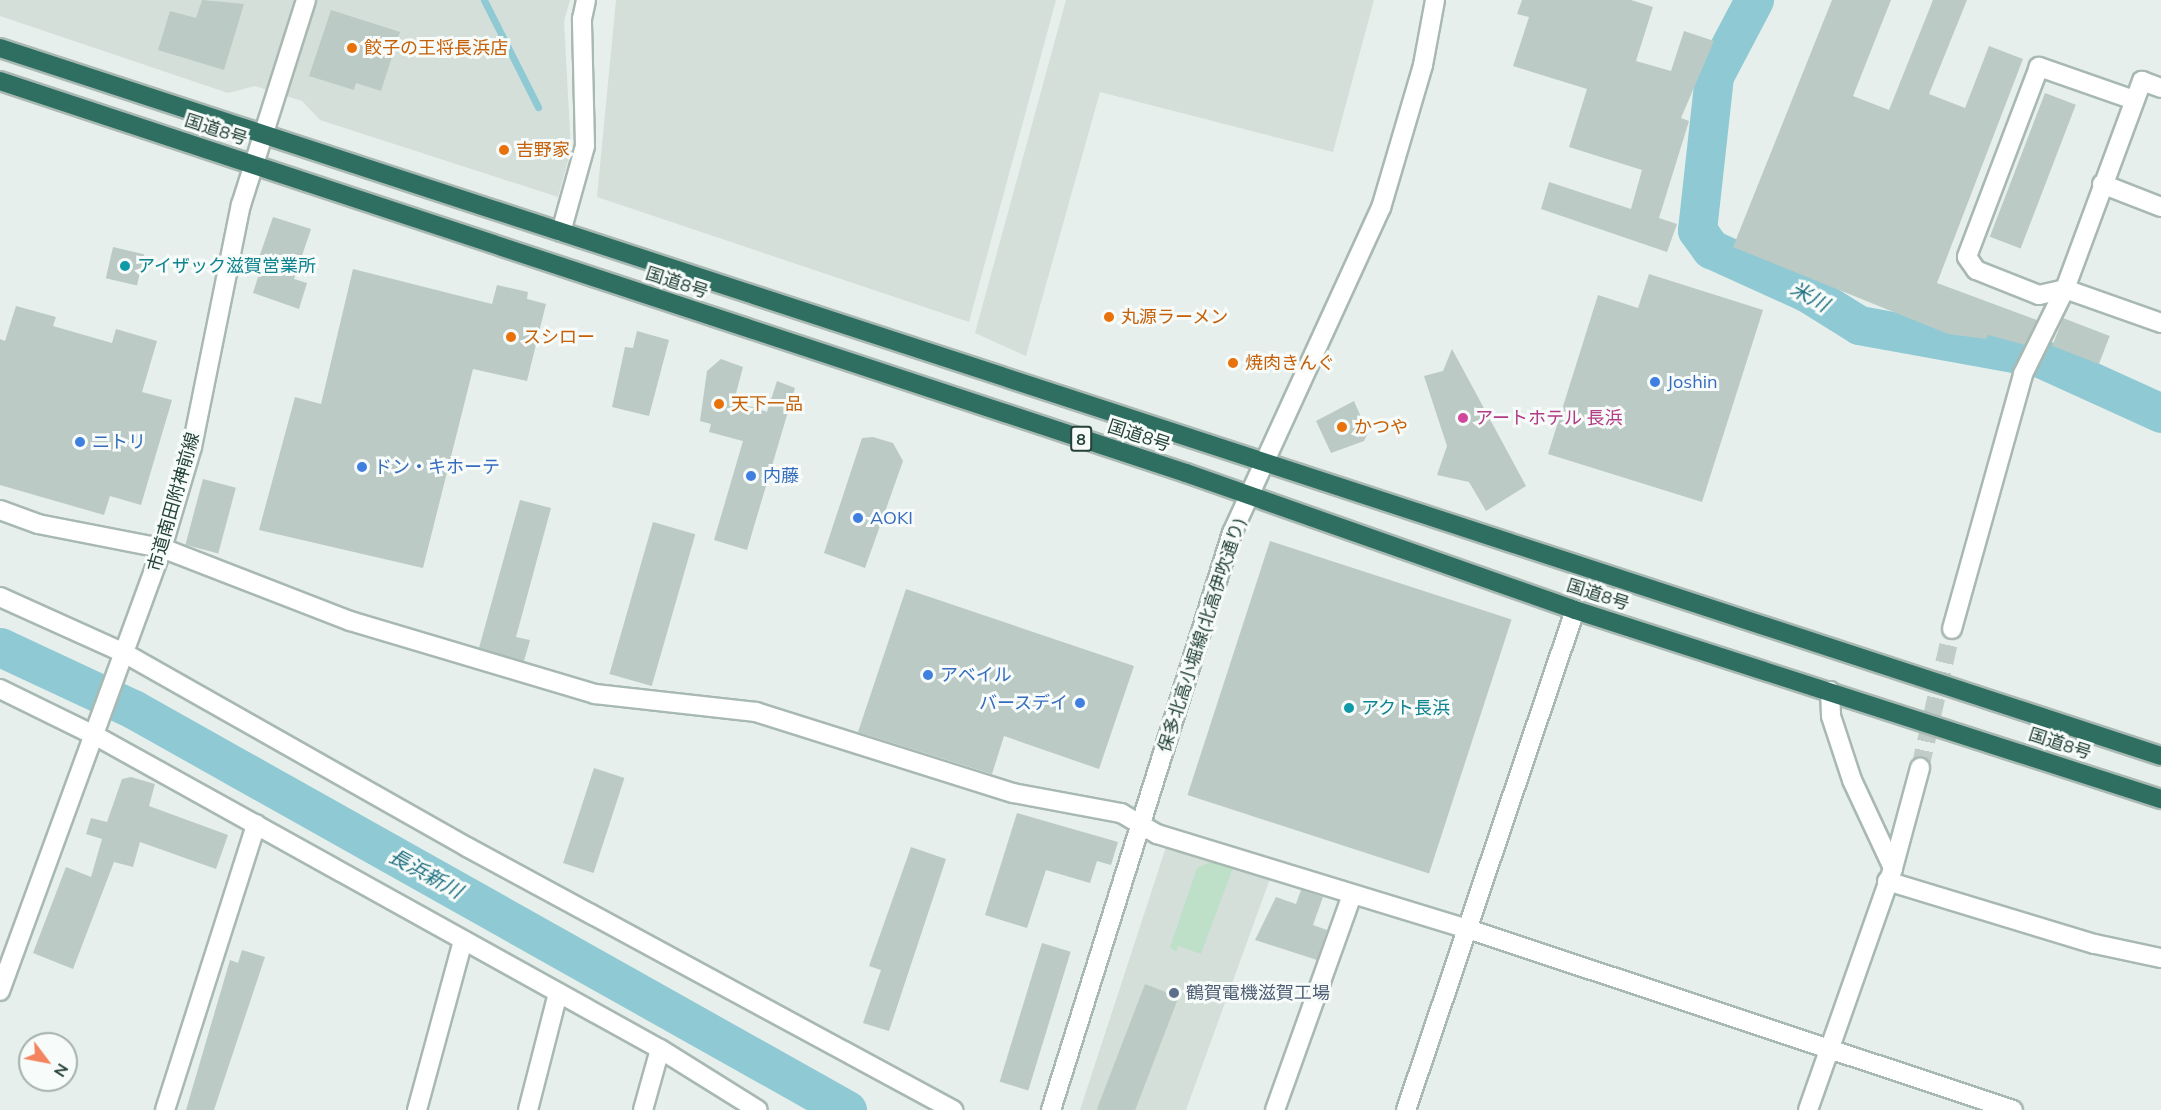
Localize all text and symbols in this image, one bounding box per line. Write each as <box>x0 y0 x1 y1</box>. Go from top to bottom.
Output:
place label: 餃子の王将長浜店 <box>364 37 508 59</box>
marker: 餃子の王将長浜店 <box>345 41 359 55</box>
street label: 国道8号 <box>182 110 250 150</box>
place label: 吉野家 <box>516 139 570 161</box>
marker: 吉野家 <box>497 143 511 157</box>
place label: アイザック滋賀営業所 <box>137 255 317 277</box>
marker: アイザック滋賀営業所 <box>118 259 132 273</box>
street label: 国道8号 <box>643 263 711 303</box>
water label: 米川 <box>1787 276 1833 316</box>
place label: 丸源ラーメン <box>1121 306 1229 328</box>
marker: 丸源ラーメン <box>1102 310 1116 324</box>
place label: スシロー <box>523 326 595 348</box>
marker: スシロー <box>504 330 518 344</box>
place label: 焼肉きんぐ <box>1245 352 1335 374</box>
marker: 焼肉きんぐ <box>1226 356 1240 370</box>
place label: Joshin <box>1667 371 1718 393</box>
marker: Joshin <box>1648 375 1662 389</box>
place label: 天下一品 <box>731 393 803 415</box>
marker: 天下一品 <box>712 397 726 411</box>
place label: アートホテル 長浜 <box>1475 407 1623 429</box>
marker: アートホテル 長浜 <box>1456 411 1470 425</box>
street label: 国道8号 <box>1105 416 1173 456</box>
place label: かつや <box>1354 416 1408 438</box>
marker: かつや <box>1335 420 1349 434</box>
road number: 8 <box>1069 426 1093 452</box>
street label: 市道南田附神前線 <box>144 430 204 574</box>
place label: ニトリ <box>92 431 146 453</box>
marker: ニトリ <box>73 435 87 449</box>
place label: ドン・キホーテ <box>374 456 500 478</box>
marker: ドン・キホーテ <box>355 460 369 474</box>
place label: 内藤 <box>763 465 799 487</box>
marker: 内藤 <box>744 469 758 483</box>
place label: AOKI <box>870 507 913 529</box>
marker: AOKI <box>851 511 865 525</box>
street label: 保多北高小堀線(北高伊吹通り) <box>1154 515 1250 755</box>
street label: 国道8号 <box>1564 575 1632 615</box>
place label: アベイル <box>940 664 1012 686</box>
marker: アベイル <box>921 668 935 682</box>
place label: バースデイ <box>978 692 1068 714</box>
marker: バースデイ <box>1073 696 1087 710</box>
place label: アクト長浜 <box>1361 697 1451 719</box>
marker: アクト長浜 <box>1342 701 1356 715</box>
street label: 国道8号 <box>2026 724 2094 764</box>
water label: 長浜新川 <box>385 843 467 903</box>
place label: 鶴賀電機滋賀工場 <box>1186 982 1330 1004</box>
marker: 鶴賀電機滋賀工場 <box>1167 986 1181 1000</box>
north arrow <box>18 1032 78 1092</box>
text: N <box>50 1060 73 1081</box>

